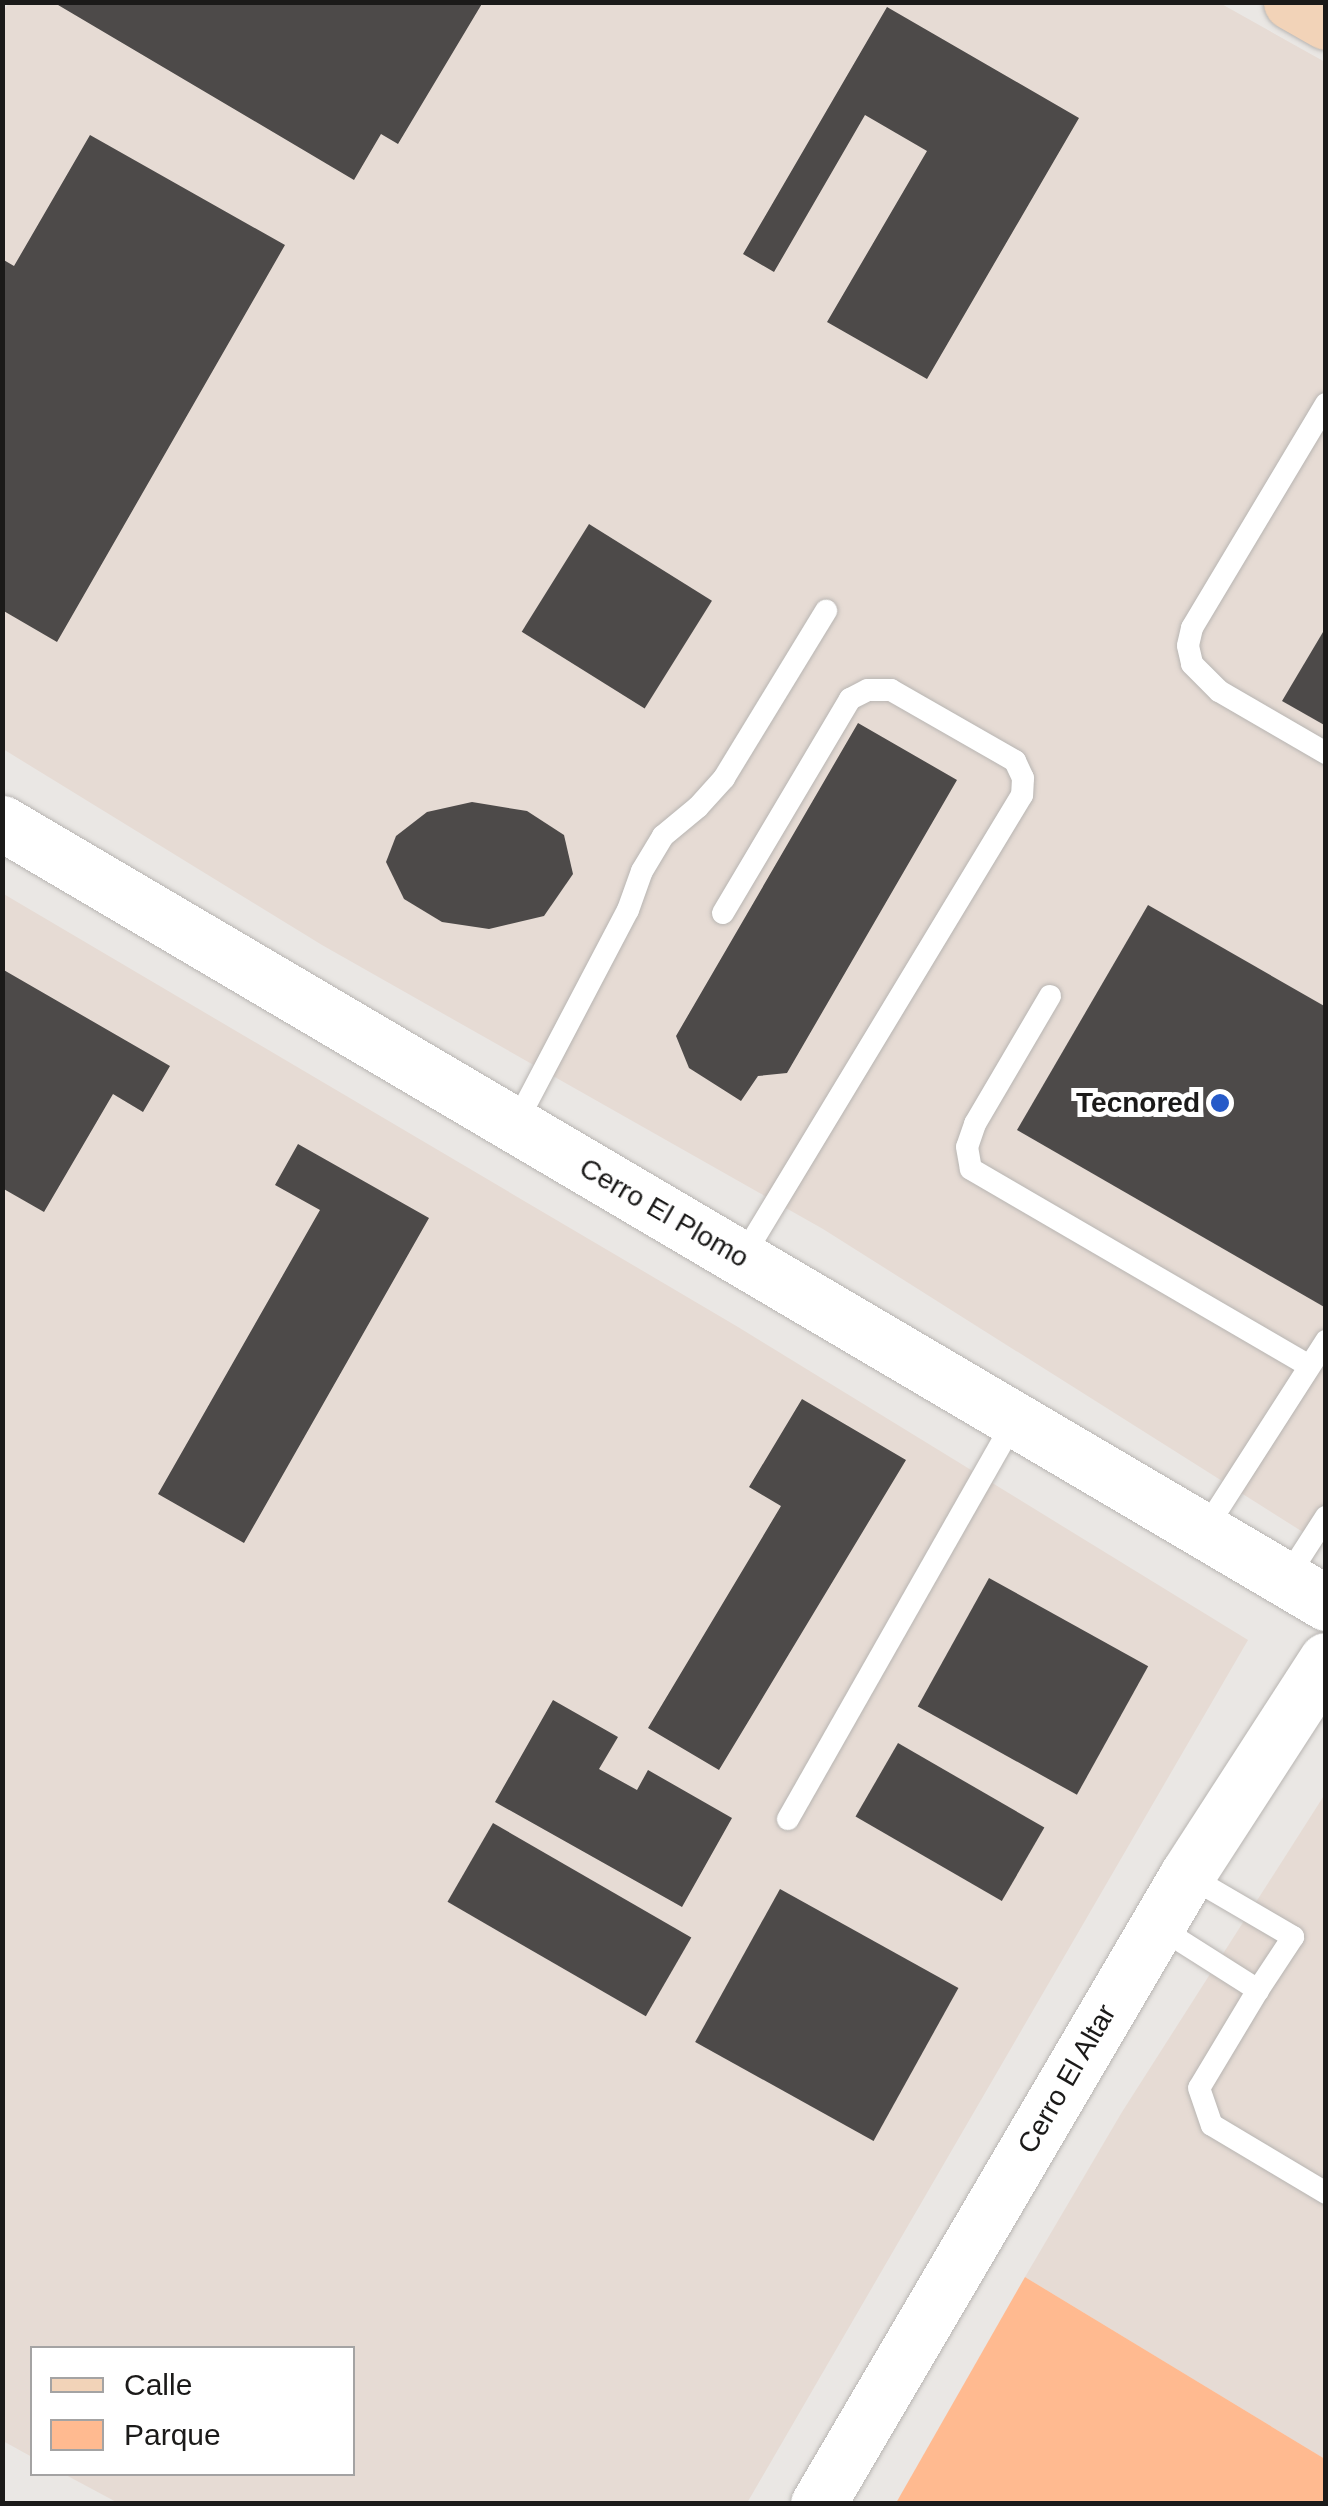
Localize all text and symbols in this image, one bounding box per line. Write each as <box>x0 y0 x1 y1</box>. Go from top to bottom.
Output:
place label: Tecnored <box>1076 1086 1200 1120</box>
marker: Tecnored <box>1209 1092 1231 1114</box>
street label: Cerro El Plomo <box>573 1151 755 1275</box>
street label: Cerro El Altar <box>1010 1998 1124 2160</box>
legend <box>30 2346 355 2476</box>
text: Calle <box>124 2368 192 2401</box>
text: Parque <box>124 2418 221 2451</box>

